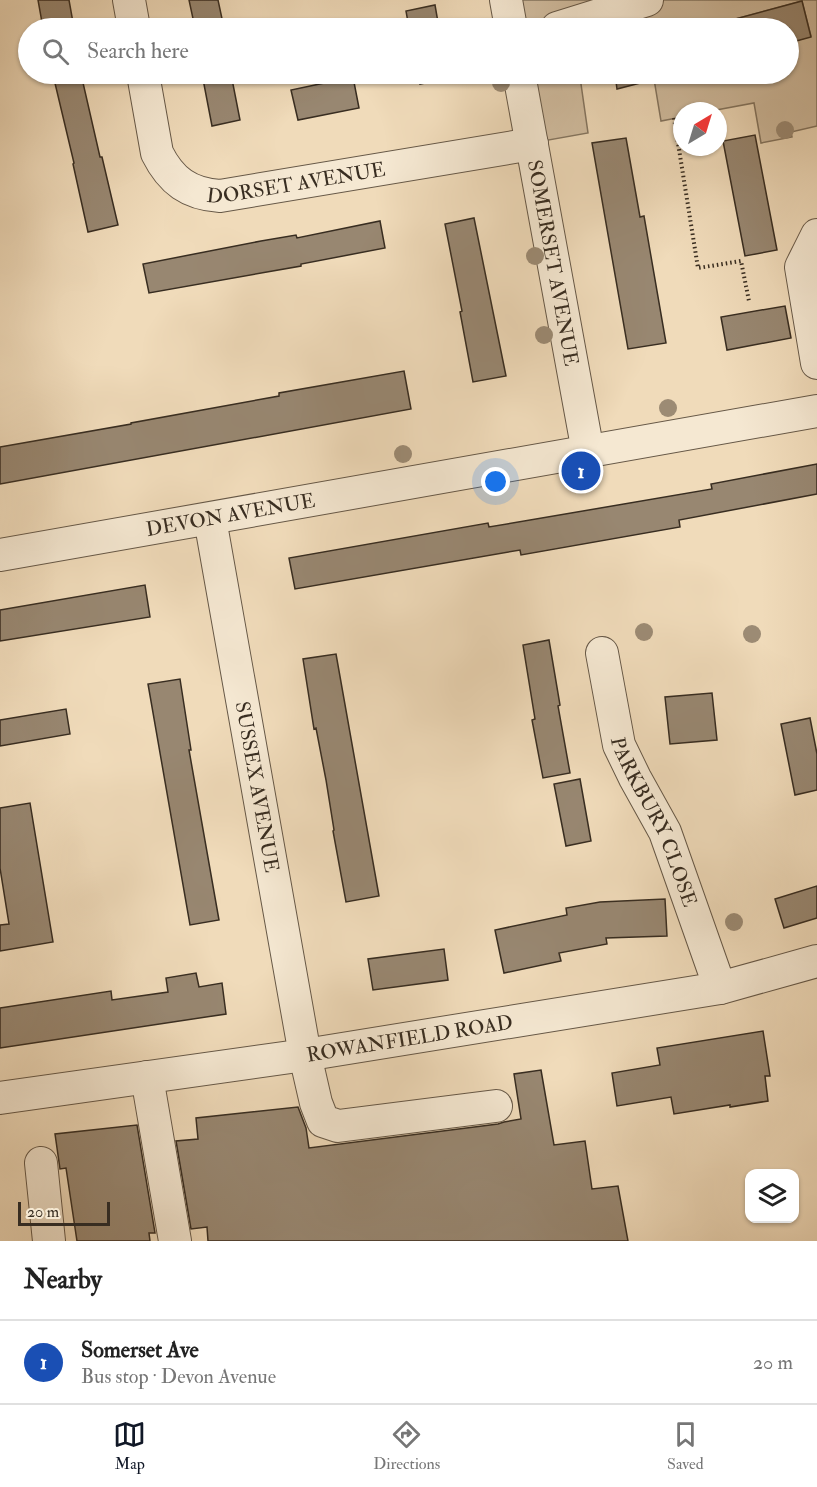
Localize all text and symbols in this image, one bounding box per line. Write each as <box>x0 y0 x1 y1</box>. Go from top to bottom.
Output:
search box <box>18 18 799 84</box>
icon: search <box>39 35 72 68</box>
text: Search here <box>87 37 189 65</box>
north arrow <box>673 102 727 156</box>
street label: DORSET AVENUE <box>206 156 387 209</box>
street label: SOMERSET AVENUE <box>522 158 585 368</box>
pin: 1 <box>562 448 600 494</box>
your location <box>481 467 510 496</box>
street label: DEVON AVENUE <box>144 487 317 542</box>
street label: SUSSEX AVENUE <box>230 699 285 874</box>
street label: PARKBURY CLOSE <box>605 735 703 910</box>
street label: ROWANFIELD ROAD <box>305 1009 515 1067</box>
map controls <box>745 1169 799 1223</box>
button: layers <box>745 1169 799 1223</box>
scale bar <box>18 1199 110 1226</box>
text: 20 m <box>27 1202 59 1222</box>
text: Nearby <box>24 1264 102 1296</box>
text: Somerset Ave <box>81 1336 199 1364</box>
text: 1 <box>40 1350 47 1375</box>
text: 20 m <box>753 1350 793 1375</box>
text: Bus stop · Devon Avenue <box>81 1364 276 1389</box>
tab: Map <box>113 1418 146 1474</box>
tab: Directions <box>373 1418 440 1474</box>
tab: Saved <box>667 1418 704 1474</box>

